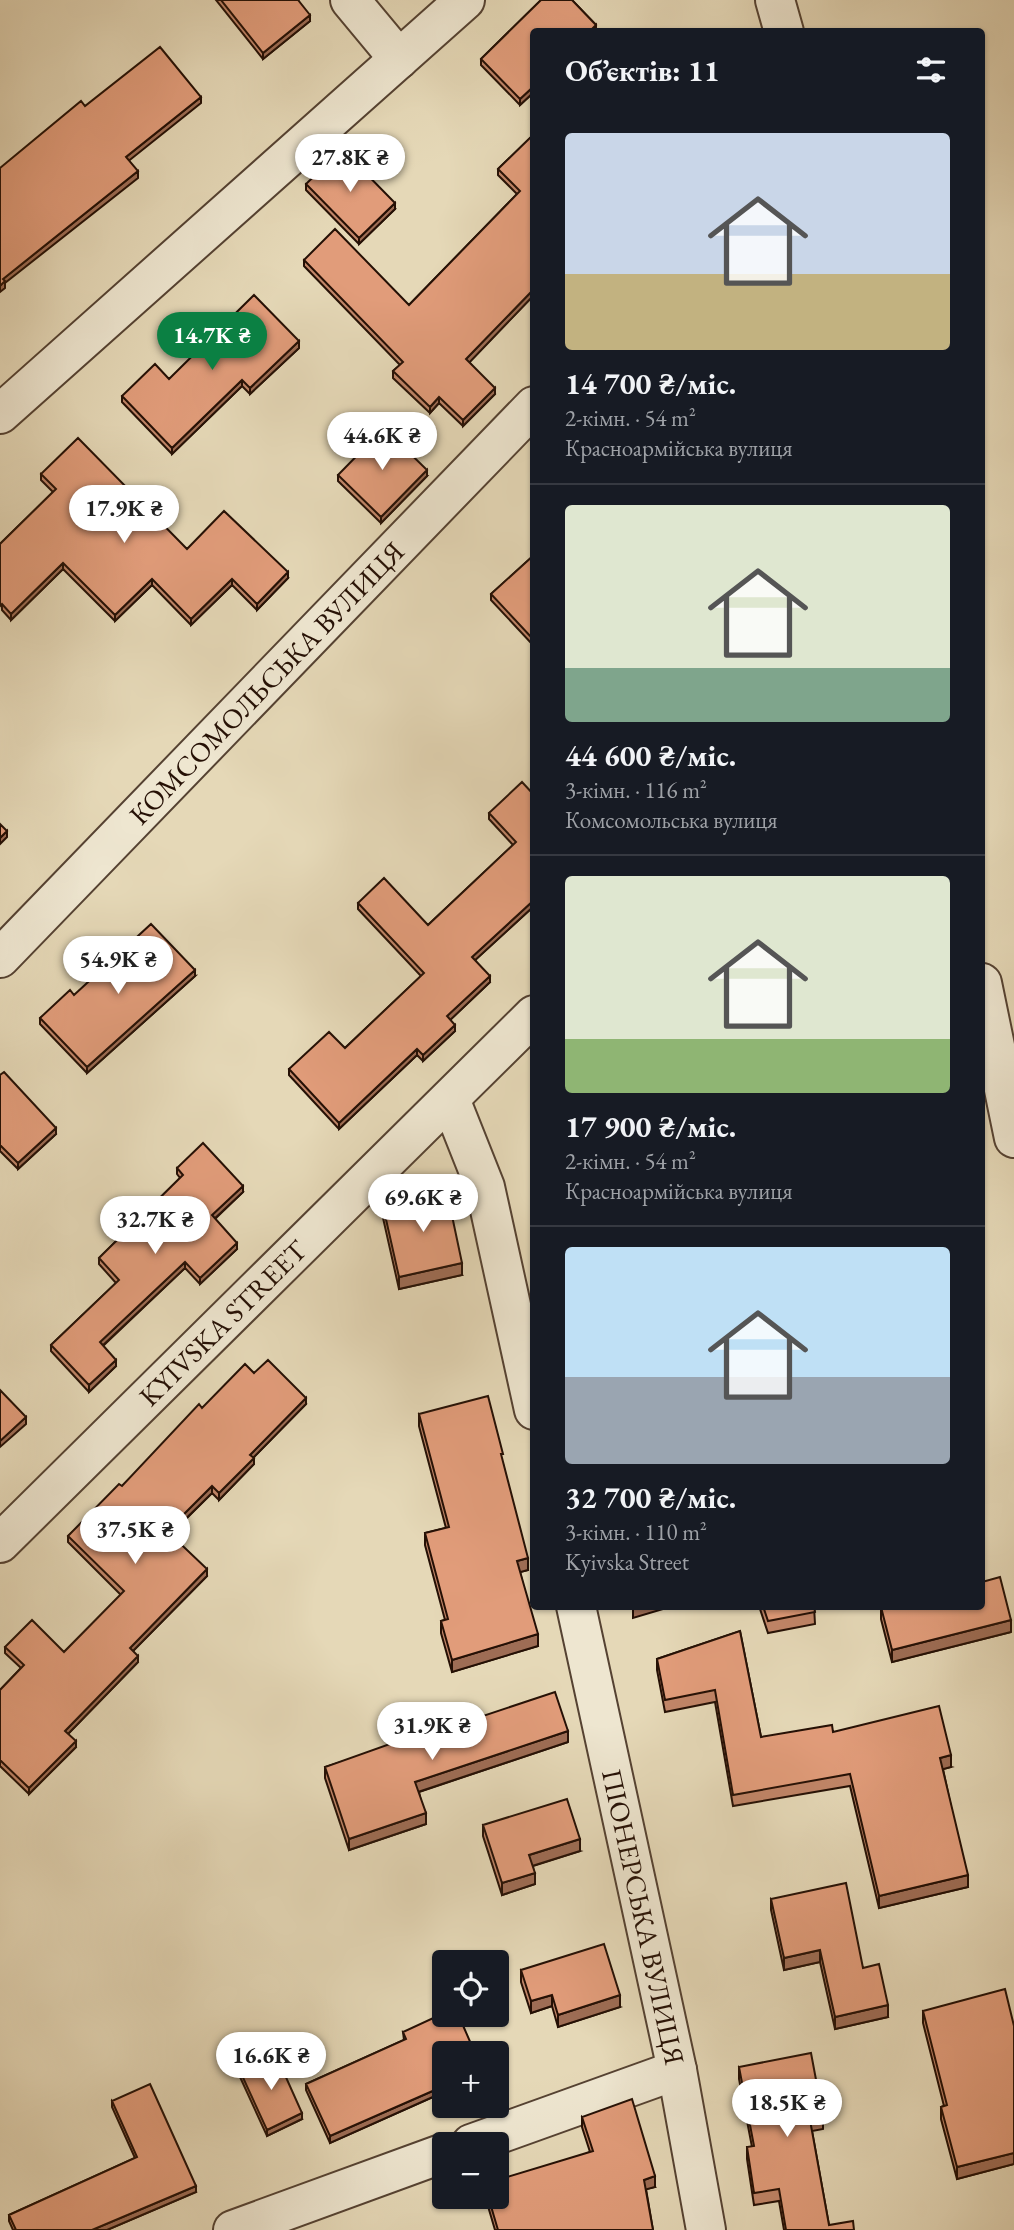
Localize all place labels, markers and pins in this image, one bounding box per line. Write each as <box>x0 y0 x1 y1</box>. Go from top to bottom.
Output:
pin: 27.8K ₴ <box>285 134 415 194</box>
pin: 14.7K ₴ <box>147 312 277 372</box>
pin: 44.6K ₴ <box>317 412 447 472</box>
pin: 17.9K ₴ <box>59 486 189 545</box>
pin: 54.9K ₴ <box>53 936 183 996</box>
pin: 69.6K ₴ <box>358 1174 488 1234</box>
pin: 32.7K ₴ <box>90 1196 220 1256</box>
pin: 37.5K ₴ <box>70 1506 200 1566</box>
pin: 31.9K ₴ <box>367 1702 497 1762</box>
pin: 16.6K ₴ <box>206 2032 336 2092</box>
pin: 18.5K ₴ <box>722 2080 852 2139</box>

